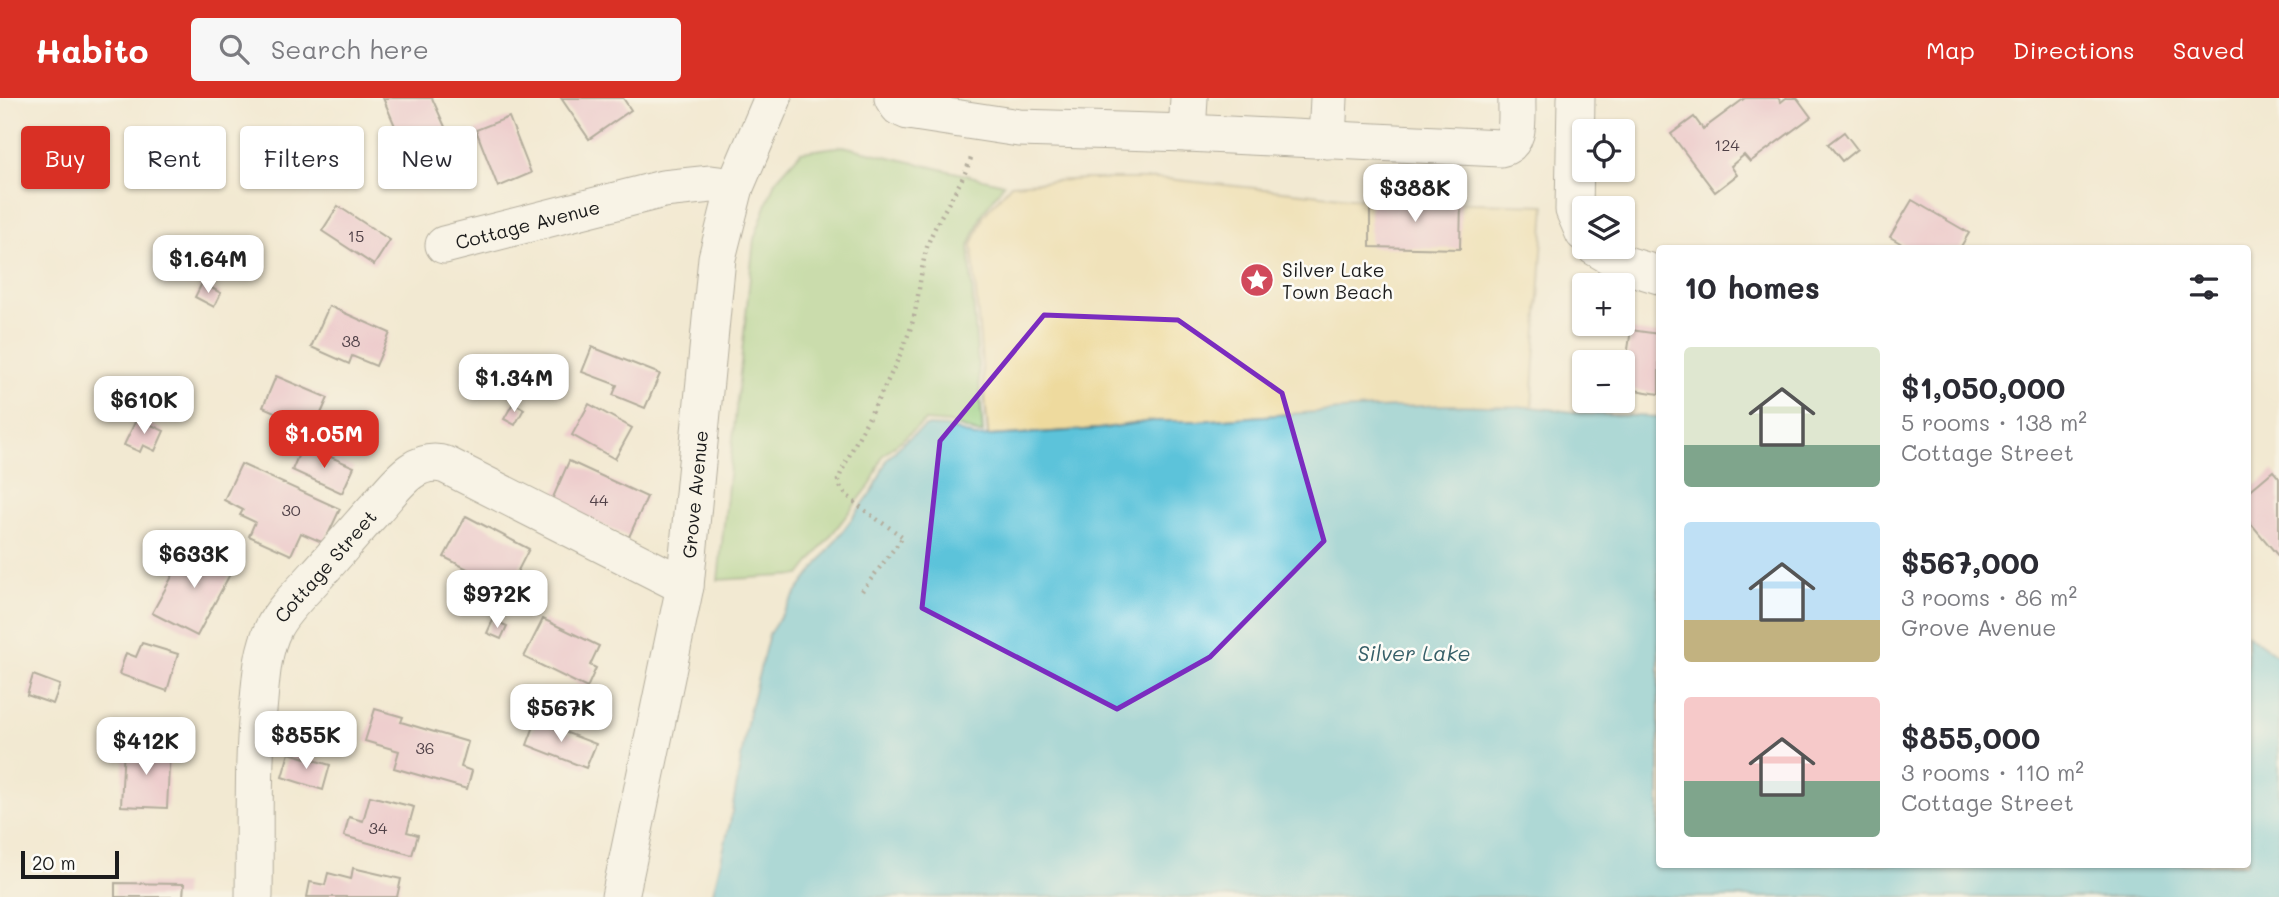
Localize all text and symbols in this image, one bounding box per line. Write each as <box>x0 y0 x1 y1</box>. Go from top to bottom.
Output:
search box <box>191 18 681 81</box>
text: Habito <box>35 28 149 71</box>
icon: search <box>215 30 253 68</box>
text: Search here <box>271 32 429 66</box>
text: Map <box>1926 34 1975 65</box>
text: Directions <box>2013 34 2135 65</box>
text: Saved <box>2173 34 2244 65</box>
map controls <box>1572 119 1635 413</box>
button: locate <box>1572 119 1635 182</box>
chip: Buy <box>21 126 110 189</box>
chip: Rent <box>124 126 226 189</box>
chip: Filters <box>240 126 364 189</box>
chip: New <box>378 126 477 189</box>
house number: 124 <box>1714 134 1740 155</box>
pin: $388K <box>1366 164 1464 224</box>
text: $388K <box>1379 172 1451 202</box>
street label: Cottage Avenue <box>452 193 602 254</box>
button: layers <box>1572 196 1635 259</box>
house number: 15 <box>348 225 364 246</box>
pin: $1.64M <box>151 236 265 295</box>
text: $1.64M <box>169 243 247 273</box>
place label: Silver Lake Town Beach <box>1282 257 1393 304</box>
place icon: Silver Lake Town Beach <box>1238 261 1276 299</box>
text: 10 homes <box>1684 267 1820 307</box>
icon: filters <box>2185 268 2223 306</box>
button: + <box>1572 273 1635 336</box>
house number: 38 <box>341 330 361 351</box>
button: − <box>1572 350 1635 413</box>
pin: $1.34M <box>457 354 571 414</box>
text: $1.34M <box>475 362 553 392</box>
text: $1,050,000 <box>1901 367 2065 407</box>
icon: home <box>1740 375 1824 459</box>
pin: $610K <box>95 376 193 436</box>
text: $610K <box>110 384 178 414</box>
text: 5 rooms · 138 m² <box>1901 407 2087 437</box>
pin: $1.05M <box>267 410 381 470</box>
text: $1.05M <box>285 418 363 448</box>
street label: Grove Avenue <box>675 429 713 559</box>
text: Cottage Street <box>1901 437 2074 467</box>
house number: 44 <box>590 489 609 510</box>
house number: 30 <box>281 499 301 520</box>
street label: Cottage Street <box>268 504 381 627</box>
pin: $633K <box>145 531 243 590</box>
text: $633K <box>159 538 229 568</box>
text: $567,000 <box>1901 542 2039 582</box>
icon: home <box>1740 550 1824 634</box>
pin: $972K <box>448 570 546 630</box>
text: $972K <box>463 578 531 608</box>
text: 3 rooms · 86 m² <box>1901 582 2077 612</box>
text: Grove Avenue <box>1901 612 2057 642</box>
water label: Silver Lake <box>1357 639 1471 666</box>
pin: $567K <box>512 684 610 744</box>
text: $567K <box>526 692 596 722</box>
pin: $855K <box>257 712 355 771</box>
text: $855,000 <box>1901 717 2040 757</box>
pin: $412K <box>97 718 195 777</box>
text: $855K <box>271 719 341 749</box>
text: $412K <box>113 725 179 755</box>
icon: home <box>1740 725 1824 809</box>
house number: 36 <box>415 737 435 758</box>
text: 3 rooms · 110 m² <box>1901 757 2084 787</box>
text: Cottage Street <box>1901 787 2074 817</box>
house number: 34 <box>369 817 388 838</box>
scale bar <box>21 848 119 880</box>
text: 20 m <box>32 850 76 875</box>

